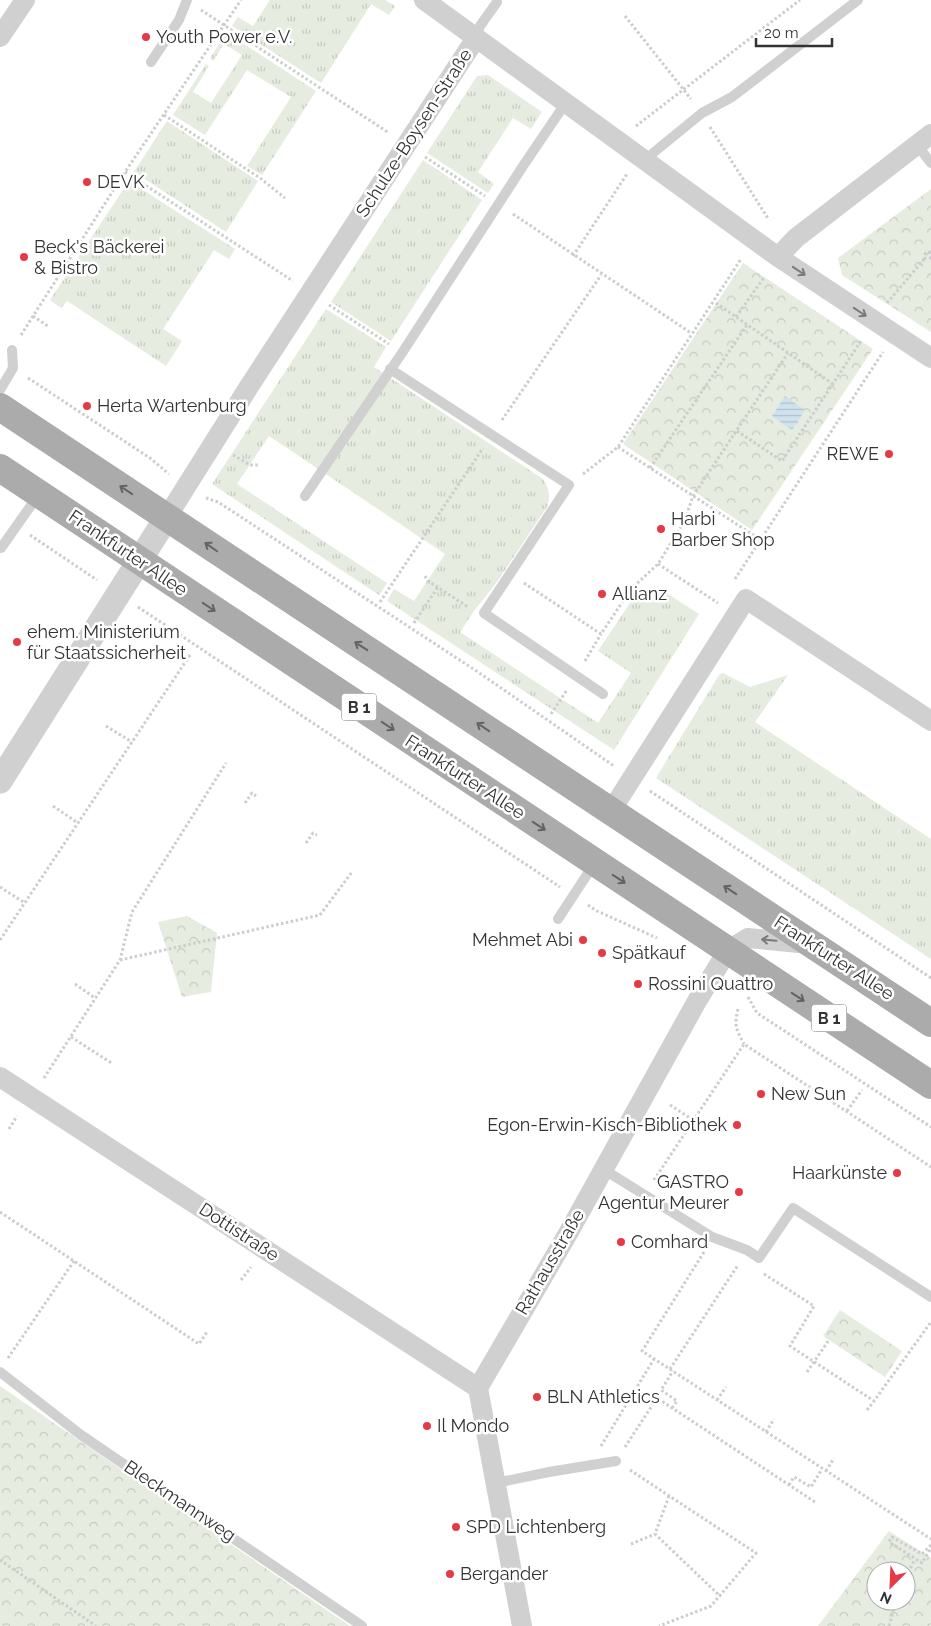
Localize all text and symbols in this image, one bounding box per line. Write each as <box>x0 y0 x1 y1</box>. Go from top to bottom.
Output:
scale bar <box>756 15 832 47</box>
text: 20 m <box>764 24 799 42</box>
place label: Youth Power e.V. <box>156 26 292 47</box>
marker: Youth Power e.V. <box>140 31 152 43</box>
street label: Schulze-Boysen-Straße <box>351 44 476 221</box>
place label: DEVK <box>97 171 145 192</box>
marker: DEVK <box>81 176 93 188</box>
place label: Beck's Bäckerei & Bistro <box>34 236 164 278</box>
marker: Beck's Bäckerei & Bistro <box>18 251 30 263</box>
one-way arrow <box>792 266 806 276</box>
one-way arrow <box>853 306 867 317</box>
place label: Herta Wartenburg <box>97 395 247 416</box>
marker: Herta Wartenburg <box>81 400 93 412</box>
place label: REWE <box>826 443 879 464</box>
marker: REWE <box>883 448 895 460</box>
one-way arrow <box>119 485 133 495</box>
street label: Frankfurter Allee <box>65 505 192 600</box>
place label: Harbi Barber Shop <box>671 508 775 550</box>
marker: Harbi Barber Shop <box>655 523 667 535</box>
one-way arrow <box>204 542 218 552</box>
place label: Allianz <box>612 583 667 604</box>
marker: Allianz <box>596 588 608 600</box>
one-way arrow <box>202 602 216 612</box>
place label: ehem. Ministerium für Staatssicherheit <box>27 621 186 663</box>
marker: ehem. Ministerium für Staatssicherheit <box>11 636 23 648</box>
one-way arrow <box>354 641 368 651</box>
road number: B 1 <box>342 694 376 720</box>
one-way arrow <box>381 722 395 732</box>
one-way arrow <box>477 722 491 732</box>
street label: Frankfurter Allee <box>401 730 529 823</box>
one-way arrow <box>531 821 545 831</box>
one-way arrow <box>612 874 626 884</box>
one-way arrow <box>723 885 737 895</box>
street label: Frankfurter Allee <box>770 911 898 1004</box>
place label: Mehmet Abi <box>472 929 573 950</box>
marker: Mehmet Abi <box>577 934 589 946</box>
one-way arrow <box>761 936 777 945</box>
place label: Spätkauf <box>612 942 687 963</box>
marker: Spätkauf <box>596 947 608 959</box>
place label: Rossini Quattro <box>648 973 773 994</box>
marker: Rossini Quattro <box>632 978 644 990</box>
one-way arrow <box>790 992 804 1002</box>
road number: B 1 <box>812 1004 846 1032</box>
place label: New Sun <box>771 1083 846 1104</box>
marker: New Sun <box>755 1088 767 1100</box>
place label: Egon-Erwin-Kisch-Bibliothek <box>487 1114 727 1135</box>
marker: Egon-Erwin-Kisch-Bibliothek <box>731 1119 743 1131</box>
place label: Haarkünste <box>792 1162 887 1183</box>
marker: Haarkünste <box>891 1167 903 1179</box>
place label: GASTRO Agentur Meurer <box>598 1171 730 1213</box>
marker: GASTRO Agentur Meurer <box>733 1186 745 1198</box>
street label: Dottistraße <box>196 1198 283 1265</box>
street label: Rathausstraße <box>511 1205 588 1318</box>
place label: Comhard <box>631 1231 708 1252</box>
marker: Comhard <box>615 1236 627 1248</box>
place label: BLN Athletics <box>547 1386 660 1407</box>
marker: BLN Athletics <box>531 1391 543 1403</box>
place label: Il Mondo <box>437 1415 509 1436</box>
marker: Il Mondo <box>421 1420 433 1432</box>
street label: Bleckmannweg <box>121 1456 240 1546</box>
place label: SPD Lichtenberg <box>466 1516 606 1537</box>
marker: SPD Lichtenberg <box>450 1521 462 1533</box>
north arrow <box>866 1561 916 1611</box>
place label: Bergander <box>460 1563 549 1584</box>
marker: Bergander <box>444 1568 456 1580</box>
text: N <box>878 1588 894 1607</box>

